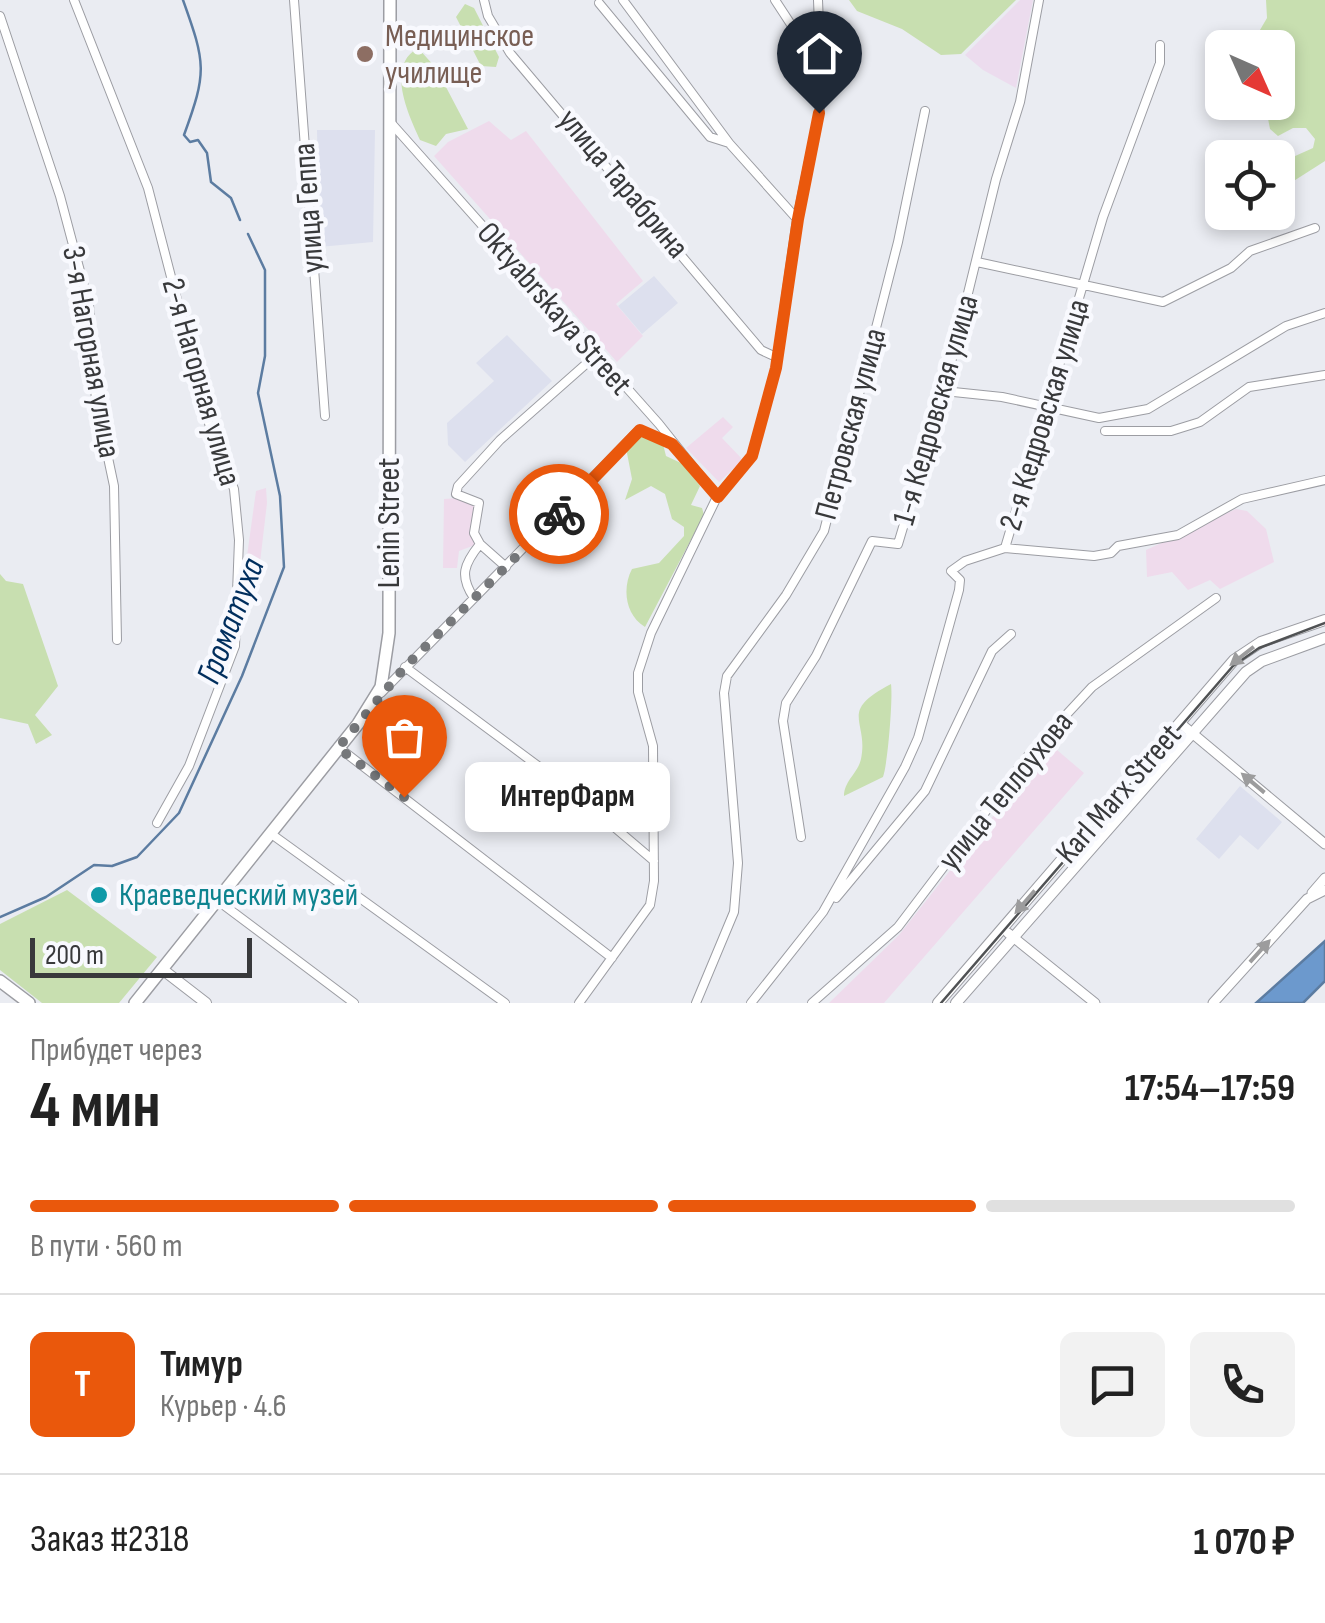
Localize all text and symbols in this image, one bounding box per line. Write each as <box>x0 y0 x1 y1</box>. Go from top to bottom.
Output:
pin <box>777 11 862 114</box>
place label: Медицинское училище <box>385 17 534 93</box>
icon: home <box>792 26 847 81</box>
north arrow <box>1205 30 1295 120</box>
map controls <box>1205 30 1295 230</box>
marker: Медицинское училище <box>354 43 376 65</box>
street label: улица Тарабрина <box>549 101 697 267</box>
button: locate <box>1205 140 1295 230</box>
street label: улица Геппа <box>285 142 333 274</box>
street label: Oktyabrskaya Street <box>468 214 640 404</box>
street label: 3-я Нагорная улица <box>53 243 129 461</box>
street label: 2-я Нагорная улица <box>153 274 249 490</box>
street label: 1-я Кедровская улица <box>885 290 987 530</box>
street label: 2-я Кедровская улица <box>991 295 1099 535</box>
street label: Петровская улица <box>807 324 895 524</box>
street label: Lenin Street <box>370 458 409 588</box>
courier <box>509 464 609 564</box>
icon: bike <box>532 487 587 542</box>
water label: Громатуха <box>187 552 275 690</box>
one-way arrow <box>1229 645 1255 666</box>
pin <box>362 695 447 798</box>
street label: улица Теплоухова <box>930 704 1082 878</box>
icon: bag <box>377 710 432 765</box>
street label: Karl Marx Street <box>1048 716 1190 872</box>
callout: ИнтерФарм <box>464 762 669 832</box>
one-way arrow <box>1241 772 1266 794</box>
text: ИнтерФарм <box>500 777 635 816</box>
place label: Краеведческий музей <box>119 876 358 915</box>
marker: Краеведческий музей <box>88 884 110 906</box>
one-way arrow <box>1014 889 1036 914</box>
scale bar <box>30 933 252 978</box>
text: 200 m <box>45 939 104 972</box>
one-way arrow <box>1248 939 1271 963</box>
text: Прибудет через <box>30 1031 202 1070</box>
text: 17:54–17:59 <box>1125 1066 1295 1111</box>
text: 4 мин <box>30 1068 161 1146</box>
text: В пути · 560 m <box>30 1227 182 1266</box>
button: chat <box>1060 1332 1165 1437</box>
button: phone <box>1190 1332 1295 1437</box>
text: Тимур <box>160 1342 243 1387</box>
text: Т <box>74 1362 91 1407</box>
text: Курьер · 4.6 <box>160 1387 286 1426</box>
text: Заказ #2318 <box>30 1517 189 1562</box>
text: 1 070 ₽ <box>1194 1520 1295 1565</box>

